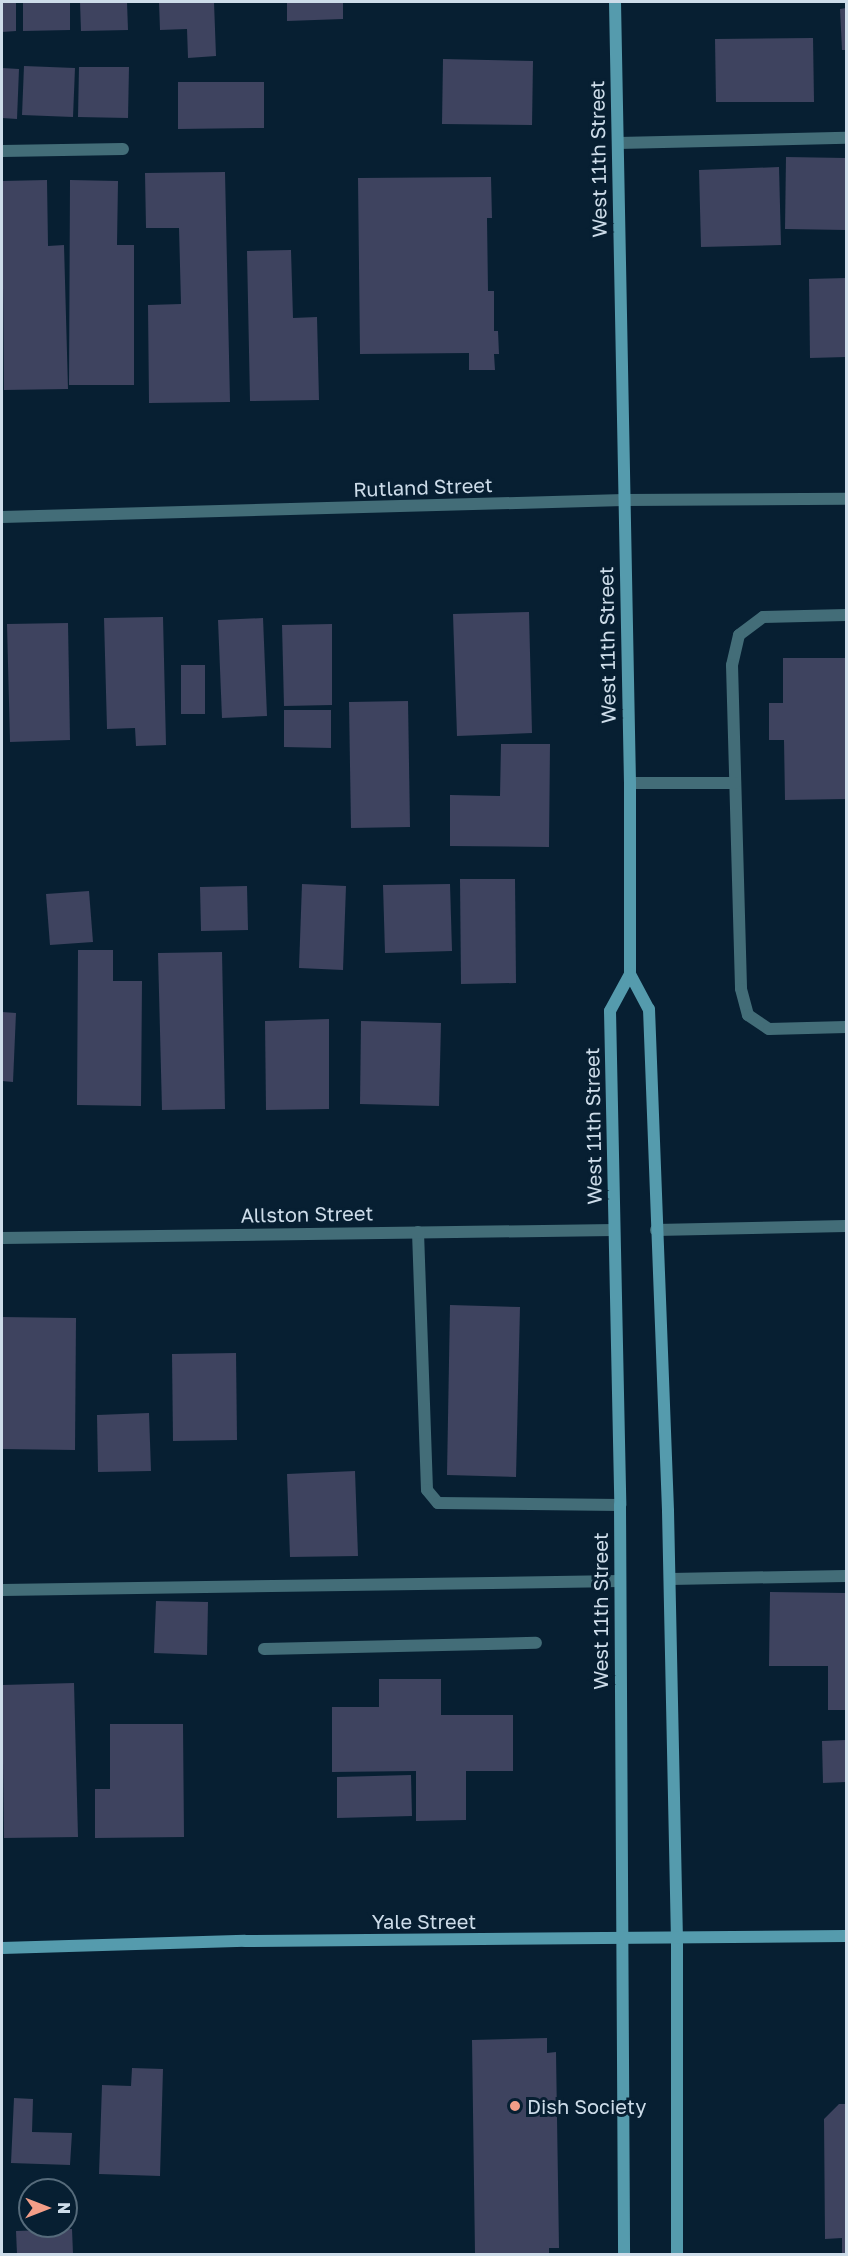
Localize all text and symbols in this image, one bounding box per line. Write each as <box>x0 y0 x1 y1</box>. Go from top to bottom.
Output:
street label: West 11th Street <box>585 80 611 238</box>
street label: Rutland Street <box>353 473 493 501</box>
street label: West 11th Street <box>594 566 620 724</box>
street label: West 11th Street <box>580 1047 606 1205</box>
street label: Allston Street <box>240 1201 374 1227</box>
street label: West 11th Street <box>588 1532 612 1690</box>
street label: Yale Street <box>372 1909 476 1933</box>
place label: Dish Society <box>527 2094 647 2118</box>
marker: Dish Society <box>508 2099 522 2113</box>
north arrow <box>18 2178 78 2238</box>
text: N <box>54 2202 74 2214</box>

